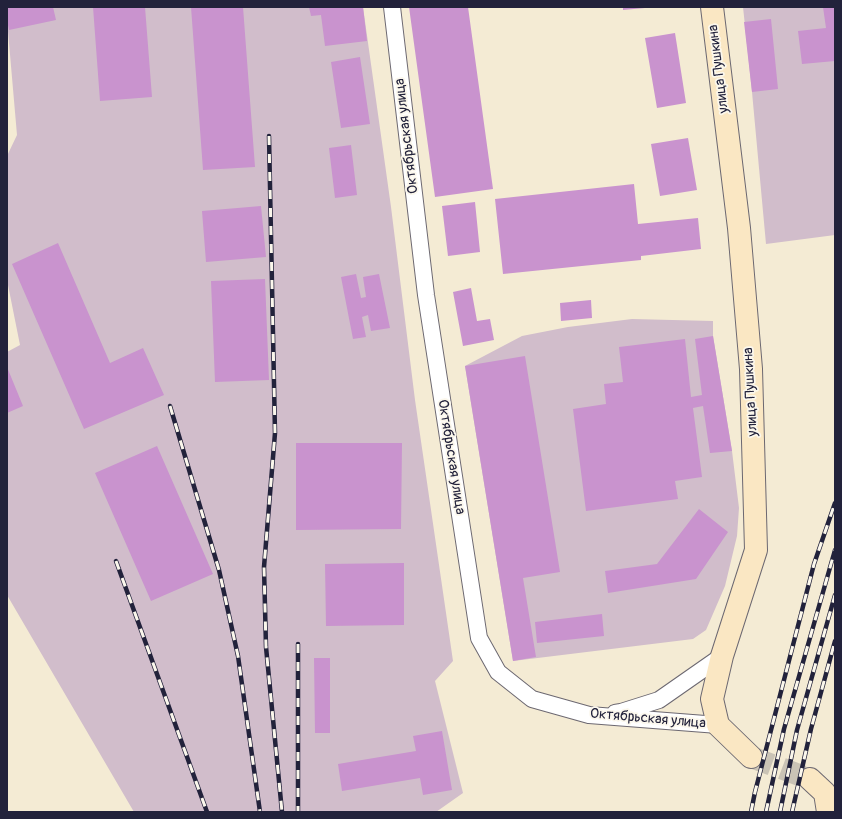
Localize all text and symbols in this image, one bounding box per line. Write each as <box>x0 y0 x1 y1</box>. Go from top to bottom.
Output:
street label: улица Пушкина <box>705 24 733 114</box>
street label: Октябрьская улица <box>392 77 422 195</box>
street label: улица Пушкина <box>740 347 762 437</box>
street label: Октябрьская улица <box>434 398 468 516</box>
street label: Октябрьская улица <box>589 706 707 732</box>

